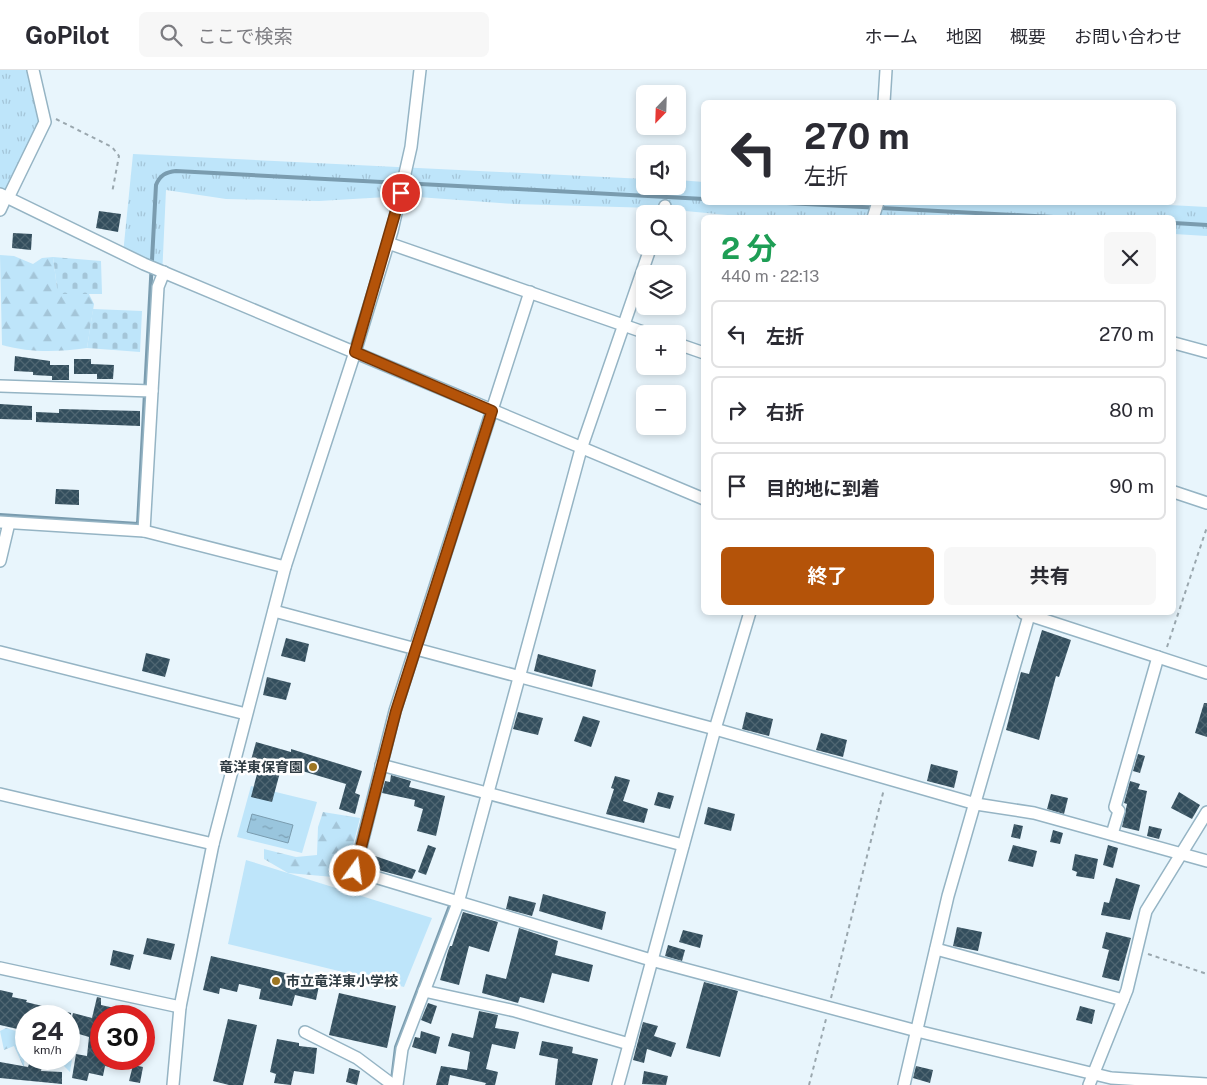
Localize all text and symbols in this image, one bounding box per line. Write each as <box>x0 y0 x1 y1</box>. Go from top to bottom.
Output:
search box <box>139 12 489 57</box>
text: GoPilot <box>25 21 109 49</box>
icon: search <box>157 21 185 49</box>
text: ここで検索 <box>197 25 292 47</box>
text: ホーム <box>865 26 918 47</box>
text: 地図 <box>946 26 982 47</box>
text: 概要 <box>1010 26 1046 47</box>
text: お問い合わせ <box>1074 26 1182 47</box>
north arrow <box>636 85 686 135</box>
map controls <box>636 85 686 435</box>
text: 270 m <box>804 116 910 157</box>
icon: left <box>721 120 786 185</box>
button: sound <box>636 145 686 195</box>
text: 左折 <box>804 163 848 189</box>
pin <box>380 172 422 214</box>
icon: arrive <box>387 179 415 207</box>
button: search <box>636 205 686 255</box>
text: 2 分 <box>721 230 777 266</box>
button: close <box>1104 232 1156 284</box>
button: layers <box>636 265 686 315</box>
text: 440 m · 22:13 <box>721 267 819 286</box>
icon: left <box>723 320 751 348</box>
text: 270 m <box>1099 323 1154 345</box>
button: + <box>636 325 686 375</box>
text: 左折 <box>766 325 804 347</box>
button: − <box>636 385 686 435</box>
icon: right <box>723 396 751 424</box>
text: 80 m <box>1109 399 1154 421</box>
text: 右折 <box>766 401 804 423</box>
icon: arrive <box>723 472 751 500</box>
text: 90 m <box>1110 475 1154 497</box>
text: 目的地に到着 <box>766 477 880 499</box>
button: 終了 <box>721 547 934 605</box>
button: 共有 <box>944 547 1156 605</box>
place label: 竜洋東保育園 <box>219 759 303 775</box>
marker: 竜洋東保育園 <box>307 761 319 773</box>
position arrow <box>328 844 380 896</box>
place label: 市立竜洋東小学校 <box>286 973 398 989</box>
marker: 市立竜洋東小学校 <box>270 975 282 987</box>
speed limit sign: 30 <box>90 1005 155 1070</box>
text: 24 <box>31 1016 64 1046</box>
text: km/h <box>33 1043 62 1057</box>

